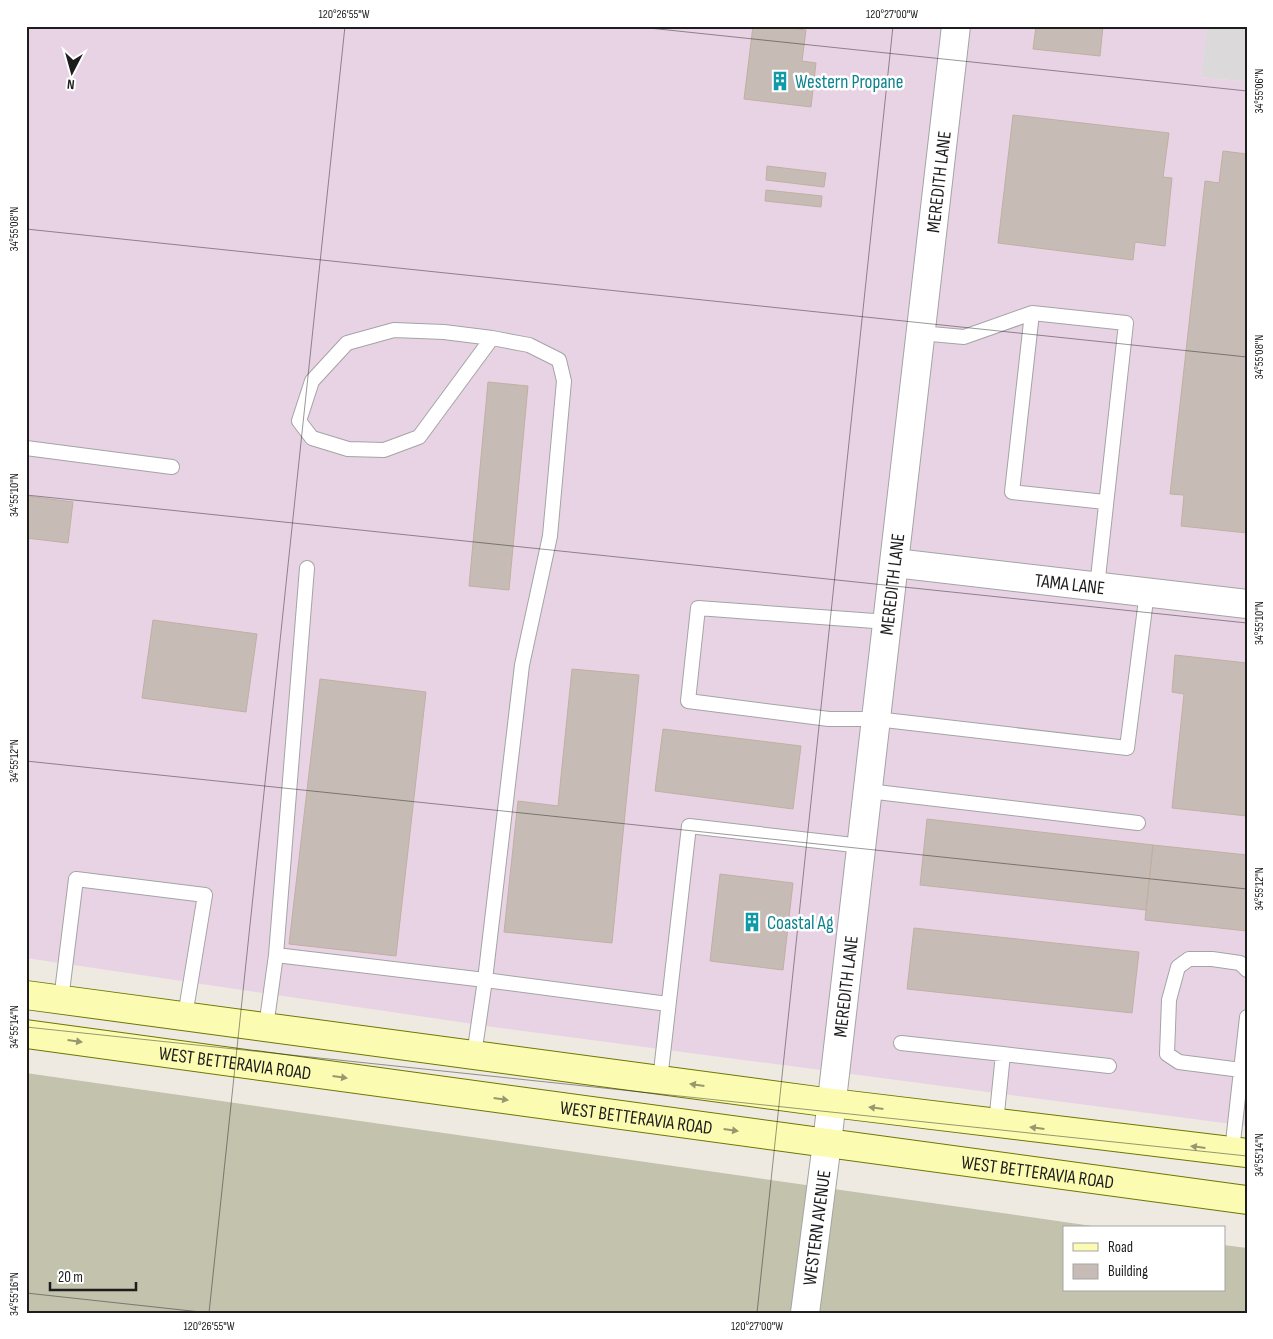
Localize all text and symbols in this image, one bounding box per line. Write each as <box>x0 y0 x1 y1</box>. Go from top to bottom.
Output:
text: 120°26'55"W <box>318 7 370 22</box>
text: 120°27'00"W <box>866 7 918 22</box>
north arrow <box>48 48 98 98</box>
text: 34°55'06"N <box>1252 69 1267 113</box>
building icon: Western Propane <box>769 70 791 92</box>
place label: Western Propane <box>795 71 903 94</box>
text: N <box>66 76 75 93</box>
street label: MEREDITH LANE <box>922 130 957 234</box>
text: 34°55'08"N <box>7 207 22 251</box>
text: 34°55'08"N <box>1252 335 1267 379</box>
text: 34°55'10"N <box>7 473 22 517</box>
street label: MEREDITH LANE <box>876 532 910 636</box>
street label: TAMA LANE <box>1033 569 1106 600</box>
text: 34°55'10"N <box>1252 601 1267 645</box>
text: 34°55'12"N <box>7 739 22 783</box>
text: 34°55'12"N <box>1252 867 1267 911</box>
building icon: Coastal Ag <box>741 911 763 933</box>
place label: Coastal Ag <box>767 912 834 935</box>
street label: MEREDITH LANE <box>829 935 864 1039</box>
text: 34°55'14"N <box>7 1005 22 1049</box>
one-way arrow <box>67 1037 83 1045</box>
street label: WEST BETTERAVIA ROAD <box>157 1042 313 1086</box>
one-way arrow <box>332 1073 348 1081</box>
one-way arrow <box>689 1081 705 1089</box>
one-way arrow <box>493 1095 509 1103</box>
street label: WEST BETTERAVIA ROAD <box>558 1097 714 1140</box>
one-way arrow <box>867 1104 883 1112</box>
one-way arrow <box>1029 1124 1045 1132</box>
one-way arrow <box>723 1126 739 1134</box>
text: 34°55'14"N <box>1252 1133 1267 1177</box>
one-way arrow <box>1190 1143 1206 1151</box>
street label: WEST BETTERAVIA ROAD <box>960 1151 1115 1195</box>
street label: WESTERN AVENUE <box>799 1169 836 1287</box>
legend <box>1063 1226 1226 1292</box>
text: Road <box>1108 1238 1133 1257</box>
scale bar <box>50 1259 136 1291</box>
text: Building <box>1108 1262 1148 1281</box>
text: 20 m <box>58 1268 83 1287</box>
text: 34°55'16"N <box>7 1272 22 1316</box>
text: 120°26'55"W <box>183 1319 235 1334</box>
text: 120°27'00"W <box>731 1319 783 1334</box>

